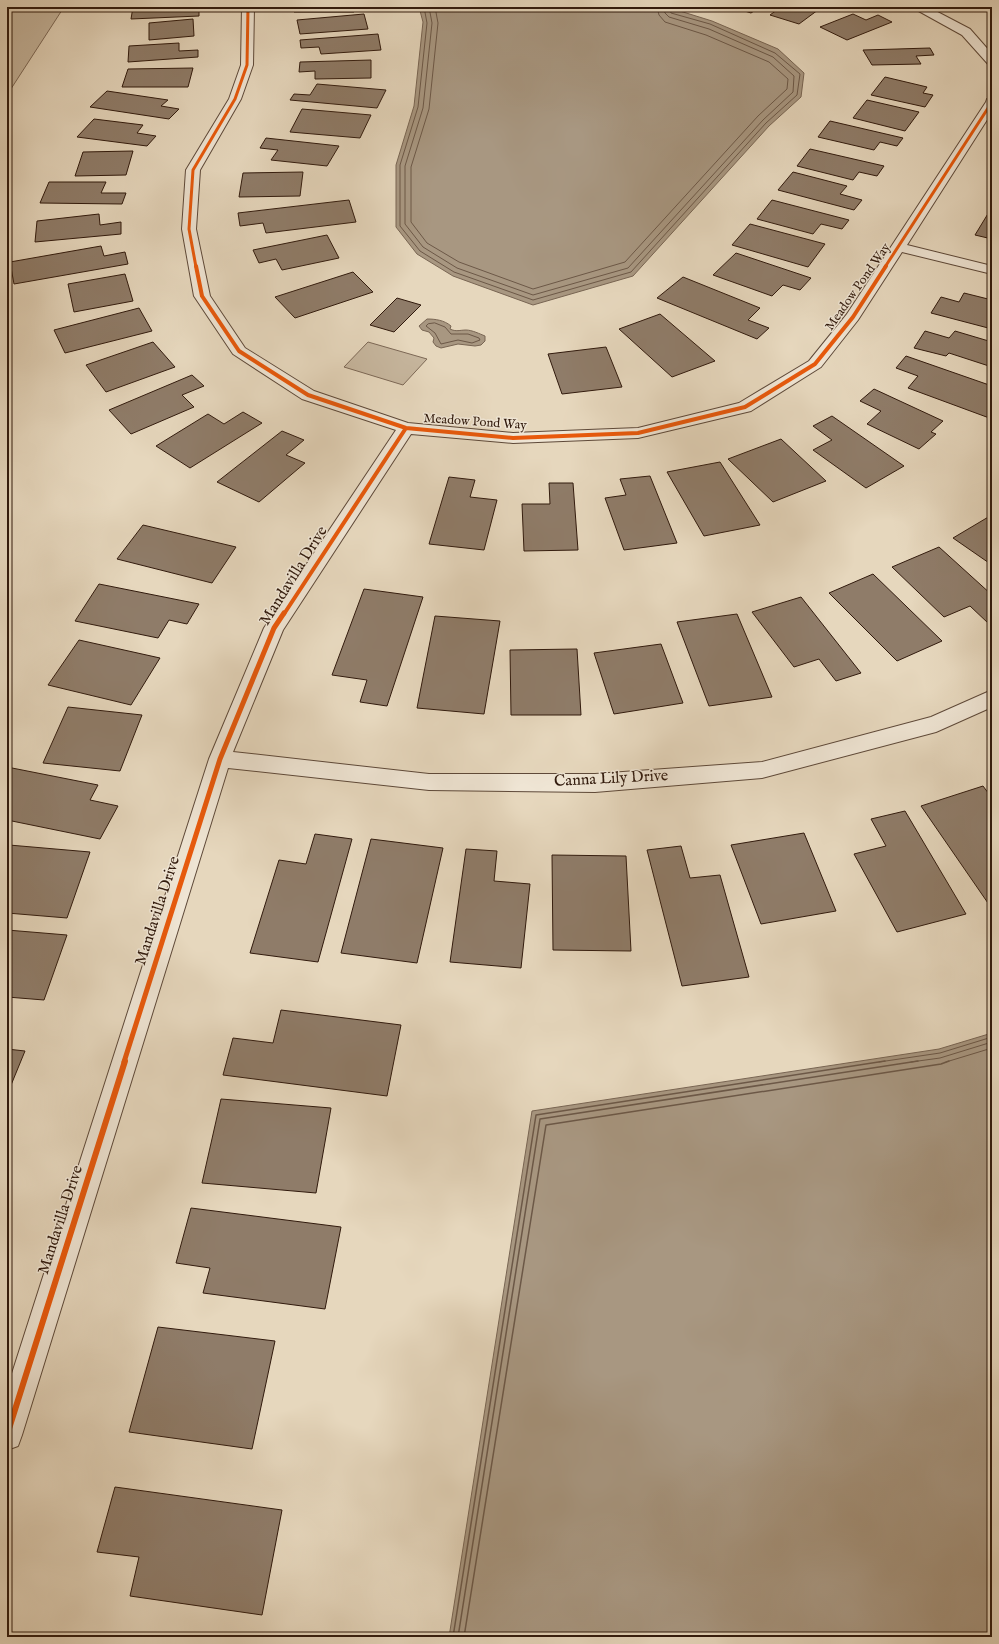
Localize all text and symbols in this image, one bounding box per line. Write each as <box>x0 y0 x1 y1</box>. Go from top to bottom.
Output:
street label: Meadow Pond Way <box>821 239 895 334</box>
street label: Meadow Pond Way <box>423 410 528 434</box>
street label: Mandavilla Drive <box>255 523 333 629</box>
street label: Canna Lily Drive <box>553 766 669 792</box>
street label: Mandavilla Drive <box>131 854 185 968</box>
street label: Mandavilla Drive <box>34 1163 88 1277</box>

